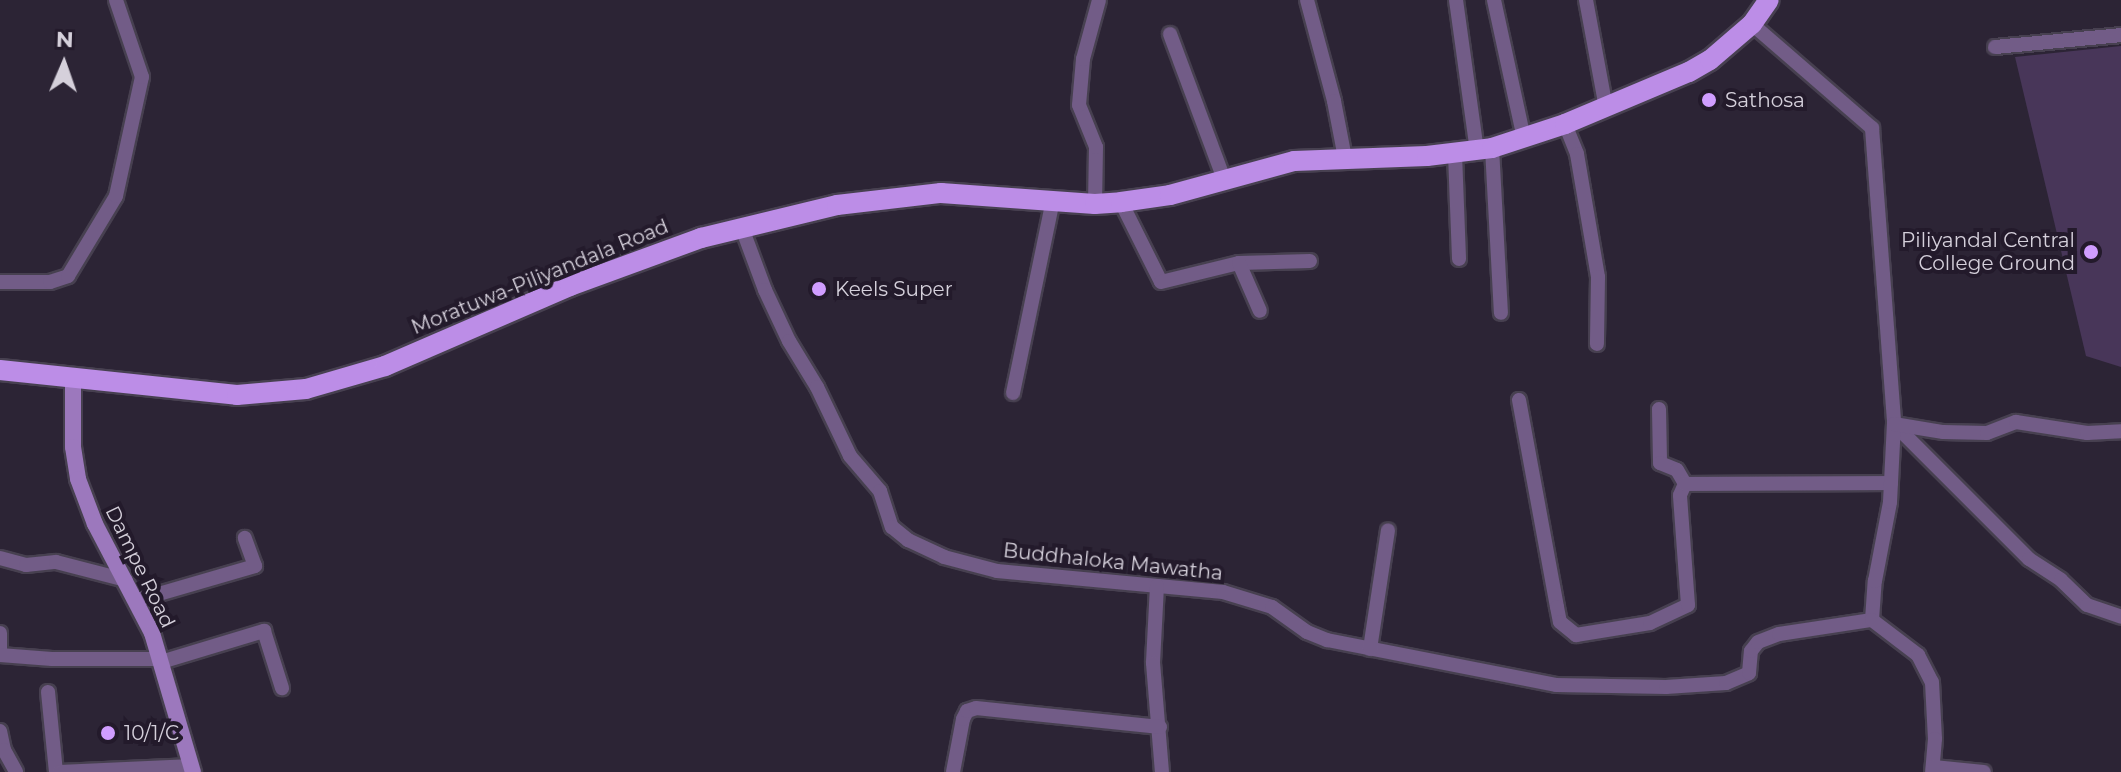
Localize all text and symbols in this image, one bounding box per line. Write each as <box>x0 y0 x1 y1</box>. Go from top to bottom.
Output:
north arrow <box>24 24 104 104</box>
text: N <box>55 26 74 53</box>
place label: Sathosa <box>1725 88 1805 112</box>
marker: Sathosa <box>1700 91 1718 109</box>
street label: Moratuwa-Piliyandala Road <box>408 214 672 340</box>
place label: Piliyandal Central College Ground <box>1901 228 2075 275</box>
marker: Piliyandal Central College Ground <box>2082 243 2100 261</box>
place label: Keels Super <box>835 277 953 301</box>
marker: Keels Super <box>810 280 828 298</box>
street label: Dampe Road <box>100 502 180 632</box>
street label: Buddhaloka Mawatha <box>1002 539 1224 585</box>
place label: 10/1/C <box>124 721 179 745</box>
marker: 10/1/C <box>99 724 117 742</box>

